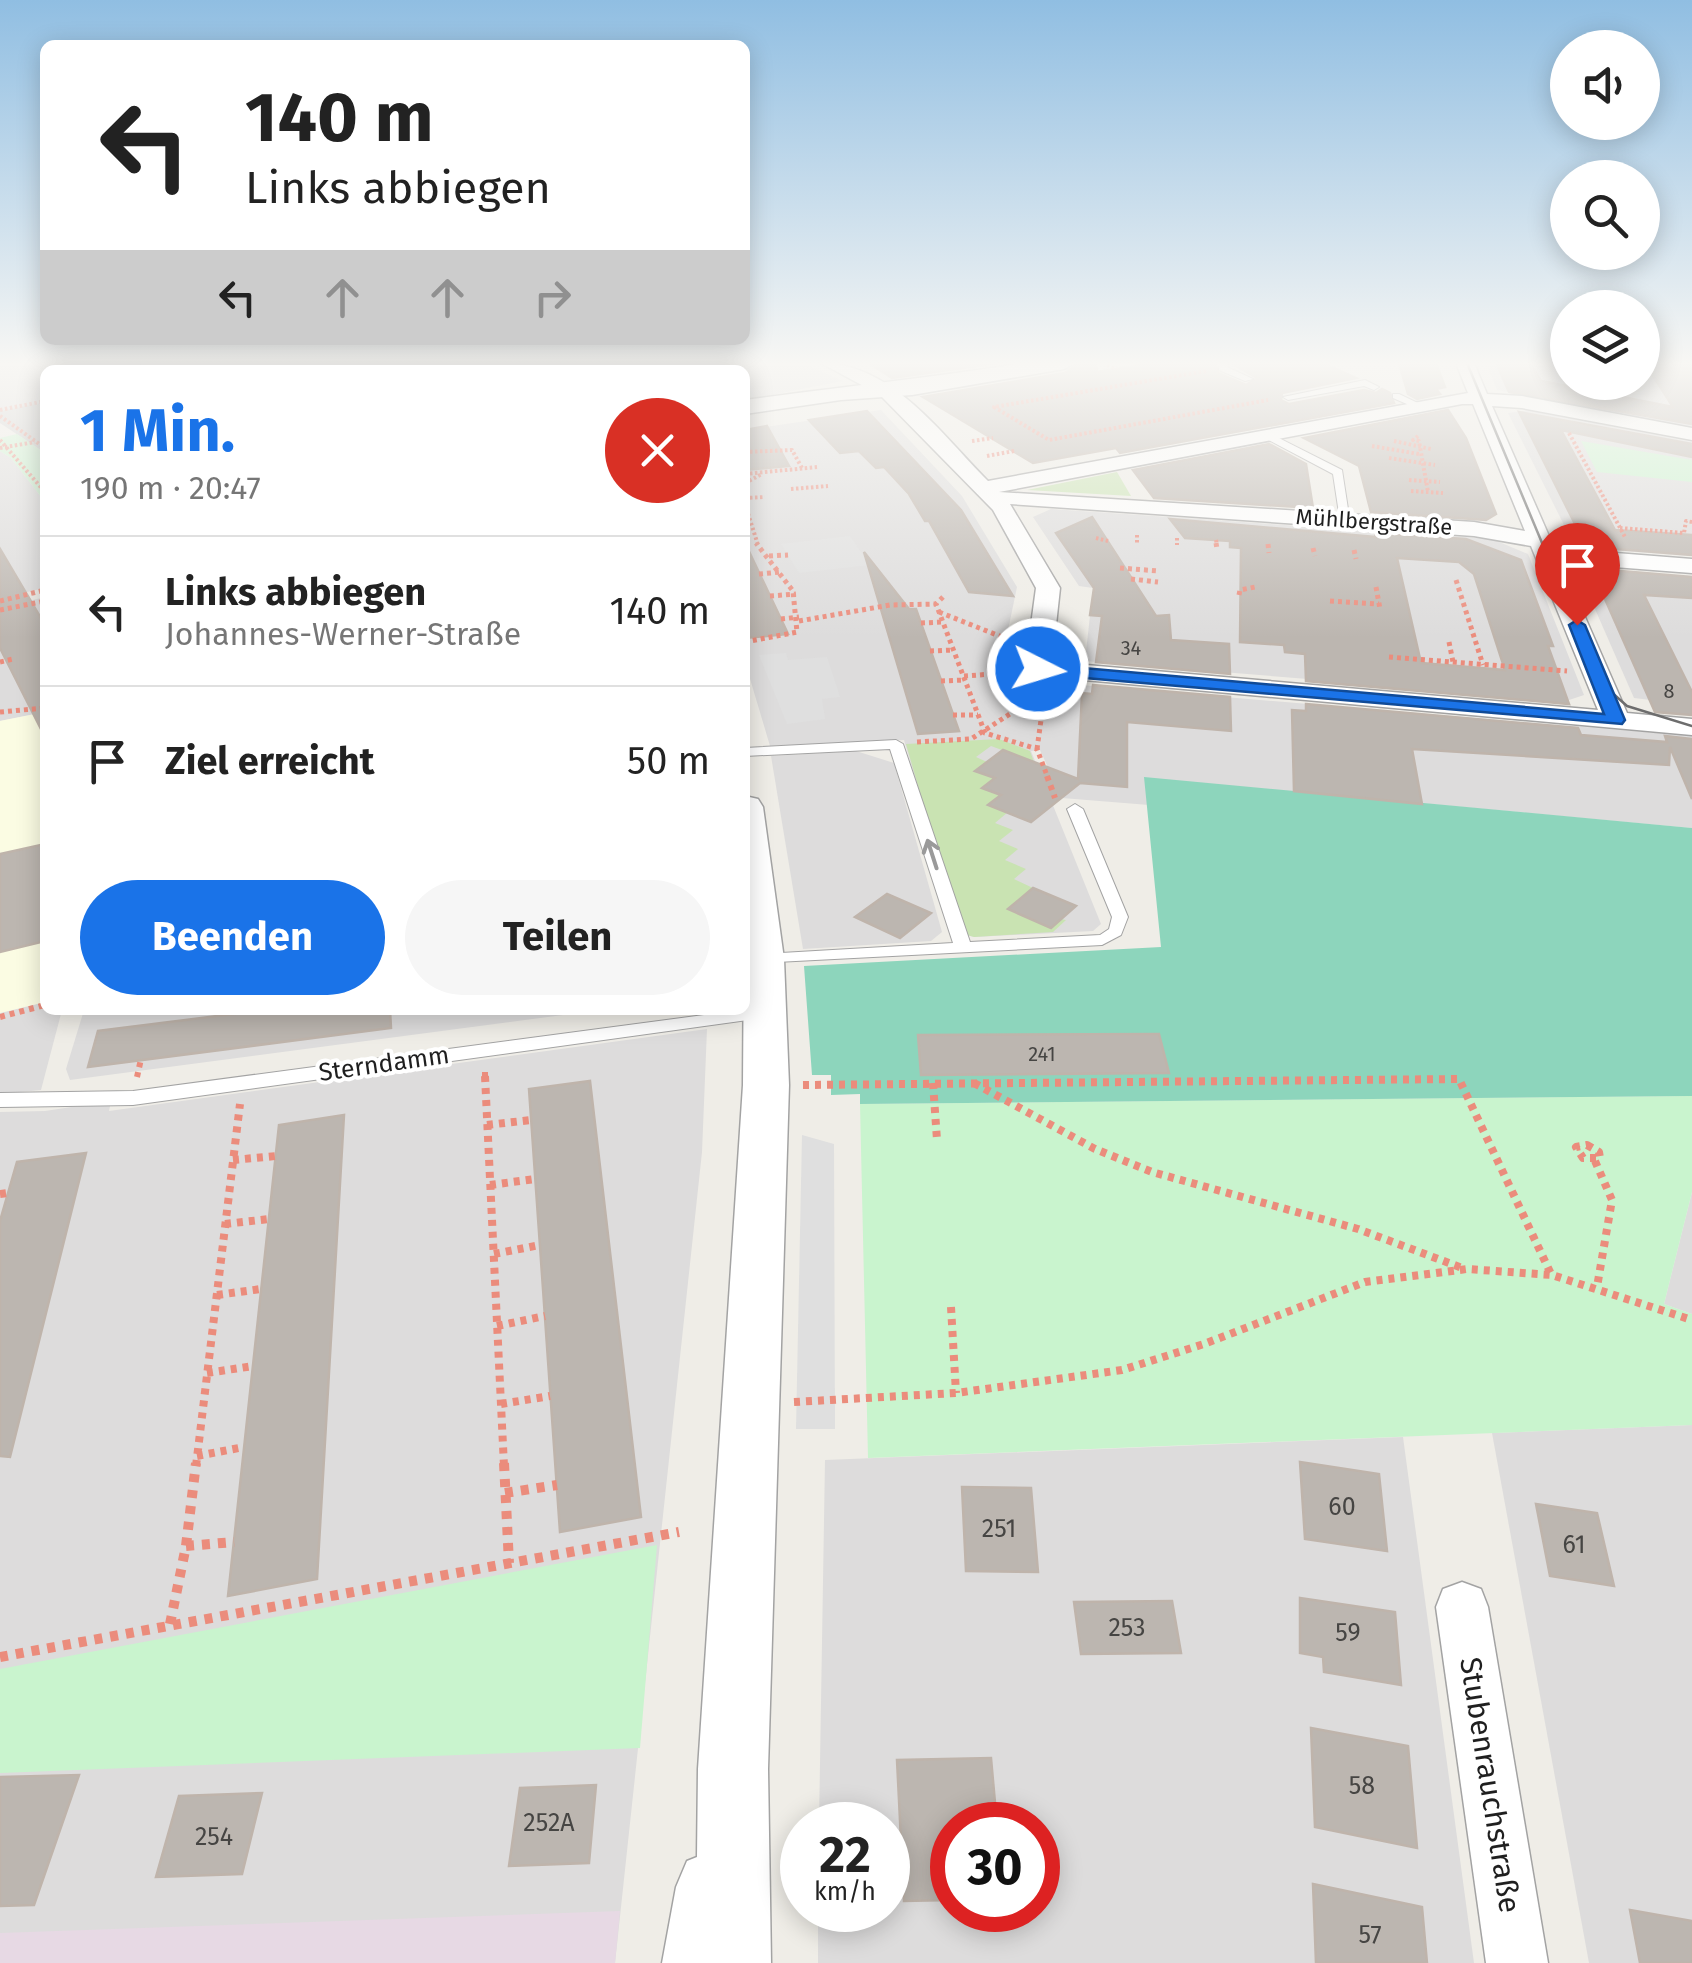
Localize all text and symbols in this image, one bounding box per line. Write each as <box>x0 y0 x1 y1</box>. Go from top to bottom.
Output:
map controls <box>1550 30 1660 400</box>
button: sound <box>1550 30 1660 140</box>
text: 140 m <box>245 76 434 160</box>
icon: left <box>80 80 210 210</box>
button: search <box>1550 160 1660 270</box>
text: Links abbiegen <box>245 161 551 215</box>
icon: left <box>210 270 265 325</box>
icon: ahead <box>315 270 370 325</box>
icon: ahead <box>420 270 475 325</box>
icon: right <box>525 270 580 325</box>
button: layers <box>1550 290 1660 400</box>
text: 1 Min. <box>80 395 235 467</box>
button: close <box>605 398 710 503</box>
text: 190 m · 20:47 <box>80 469 261 507</box>
street label: Mühlbergstraße <box>1295 503 1453 541</box>
pin <box>1535 523 1620 626</box>
icon: arrive <box>1550 538 1605 593</box>
text: Links abbiegen <box>165 569 426 615</box>
icon: left <box>80 584 135 639</box>
text: 140 m <box>609 588 710 634</box>
text: Johannes-Werner-Straße <box>165 615 521 653</box>
position arrow <box>986 617 1090 721</box>
house number: 34 <box>1121 636 1142 660</box>
house number: 8 <box>1663 679 1675 703</box>
icon: arrive <box>80 734 135 789</box>
text: Ziel erreicht <box>165 738 374 784</box>
text: 50 m <box>627 738 710 784</box>
one-way arrow <box>922 839 940 871</box>
button: Beenden <box>80 880 385 995</box>
button: Teilen <box>405 880 710 995</box>
street label: Sterndamm <box>317 1040 451 1088</box>
house number: 241 <box>1028 1042 1056 1066</box>
house number: 60 <box>1328 1492 1356 1522</box>
house number: 251 <box>982 1514 1016 1544</box>
house number: 61 <box>1563 1530 1585 1560</box>
house number: 253 <box>1108 1613 1146 1643</box>
house number: 59 <box>1335 1618 1361 1648</box>
street label: Stubenrauchstraße <box>1452 1655 1528 1915</box>
house number: 58 <box>1349 1771 1375 1801</box>
speed limit sign: 30 <box>930 1802 1060 1932</box>
house number: 252A <box>523 1808 575 1838</box>
house number: 254 <box>195 1822 233 1852</box>
text: 22 <box>819 1825 871 1885</box>
text: km/h <box>814 1877 876 1907</box>
house number: 57 <box>1358 1920 1382 1950</box>

